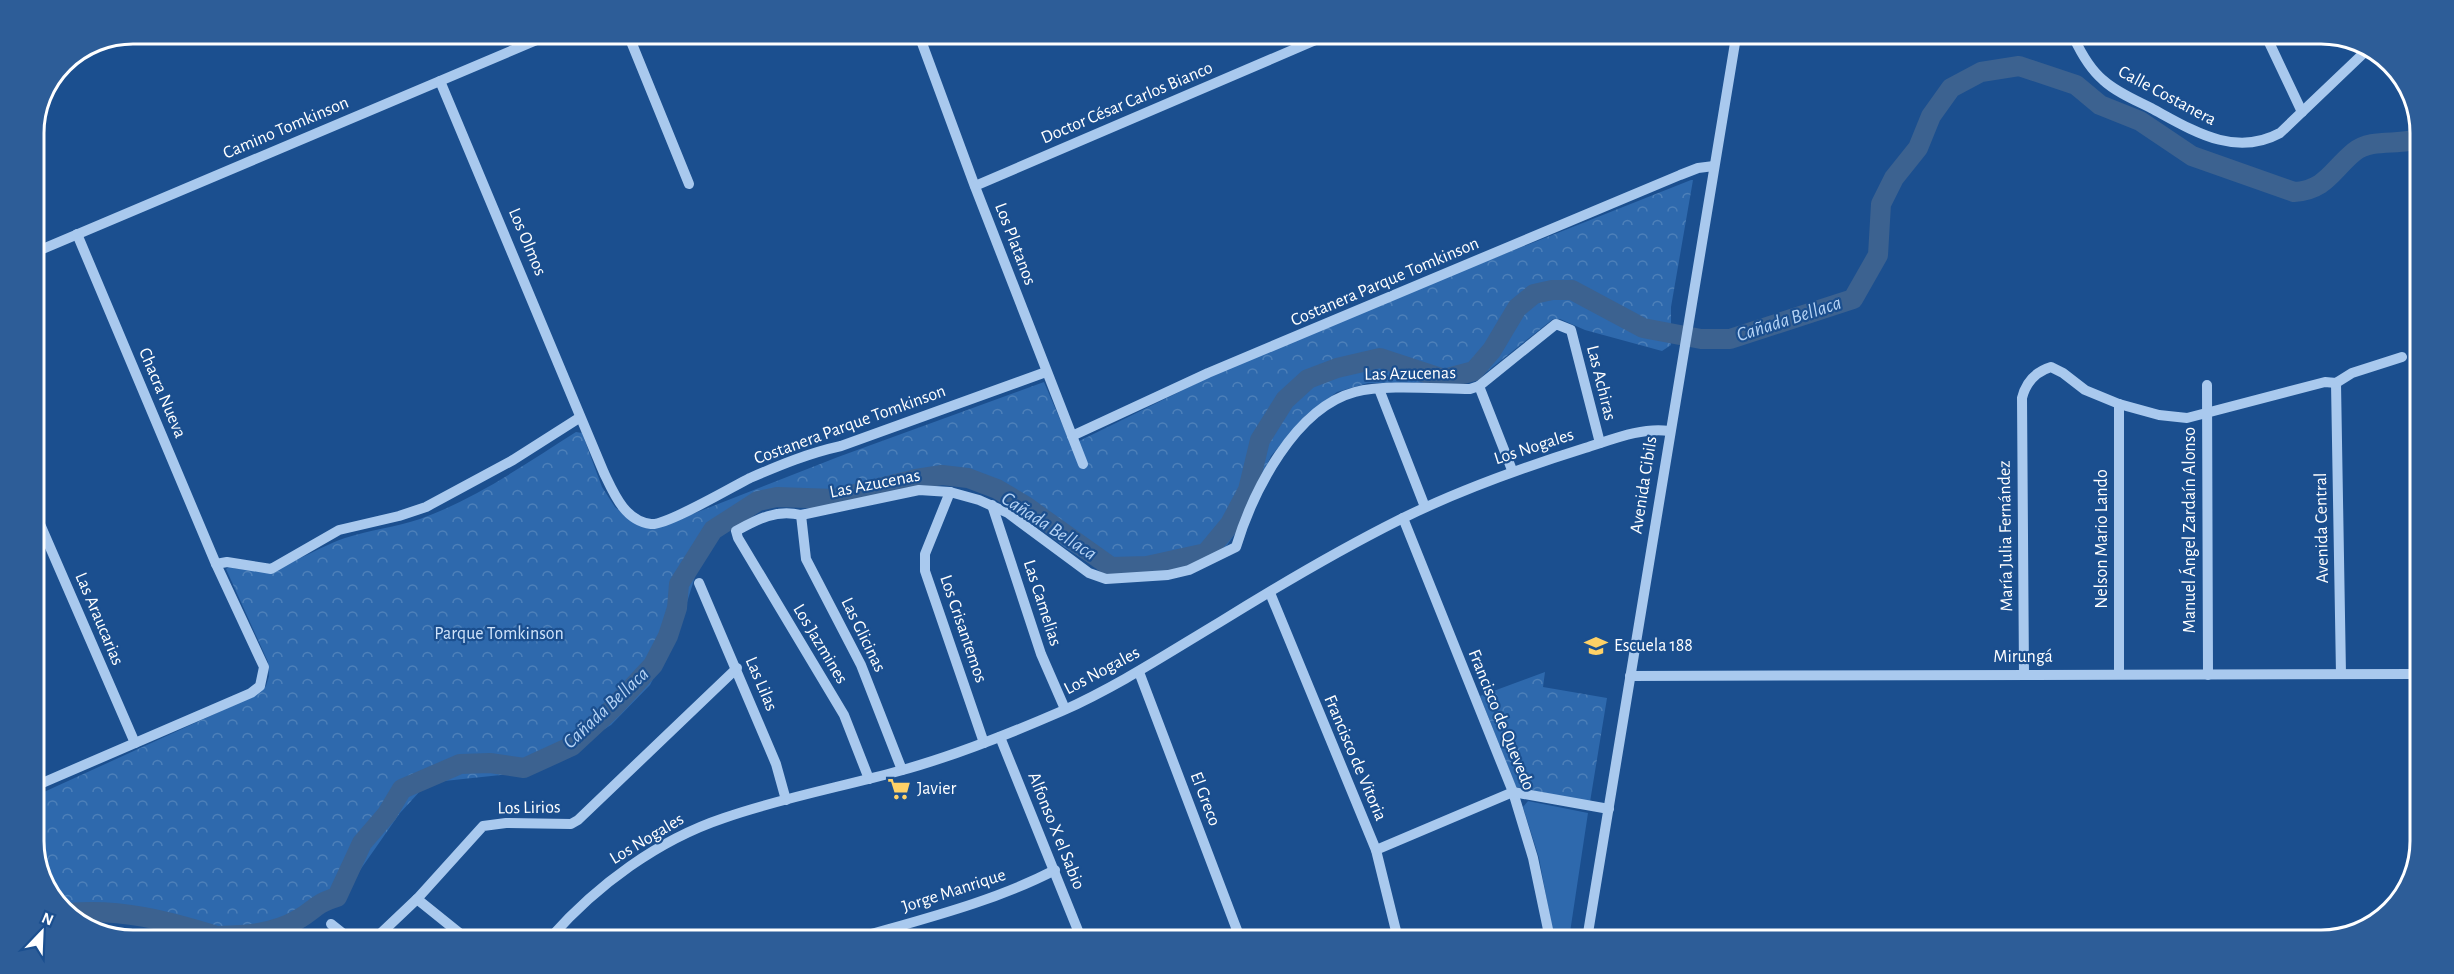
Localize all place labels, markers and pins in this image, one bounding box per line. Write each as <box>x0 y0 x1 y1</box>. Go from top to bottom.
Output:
school or university icon: Escuela 188 <box>1583 633 1609 659</box>
place label: Escuela 188 <box>1614 637 1693 655</box>
supermarket icon: Javier <box>886 776 912 802</box>
place label: Javier <box>917 780 957 798</box>

